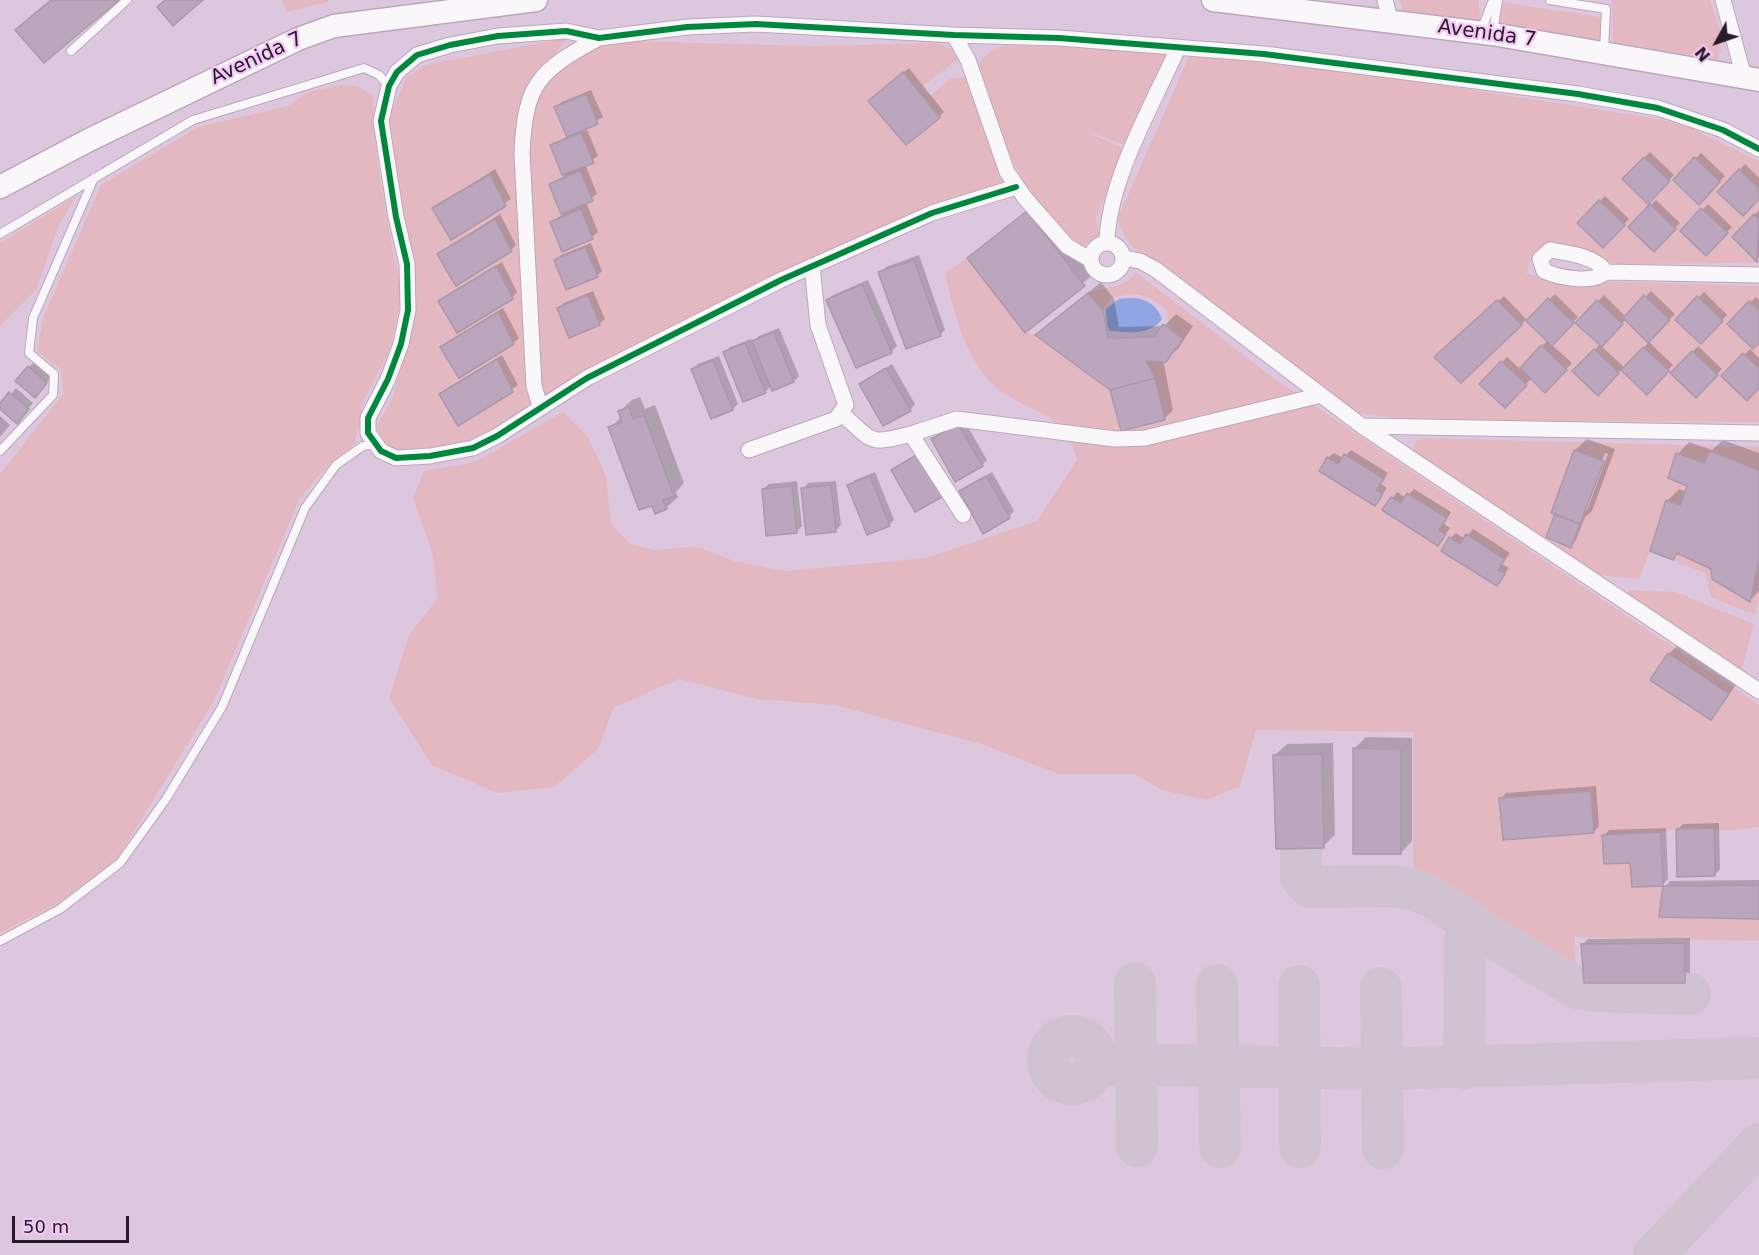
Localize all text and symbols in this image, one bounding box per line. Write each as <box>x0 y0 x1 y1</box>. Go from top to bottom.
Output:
north arrow <box>1687 12 1747 72</box>
street label: Avenida 7 <box>1436 15 1538 53</box>
street label: Avenida 7 <box>207 27 307 91</box>
text: N <box>1691 43 1714 65</box>
scale bar <box>15 1204 132 1242</box>
text: 50 m <box>23 1216 69 1237</box>

